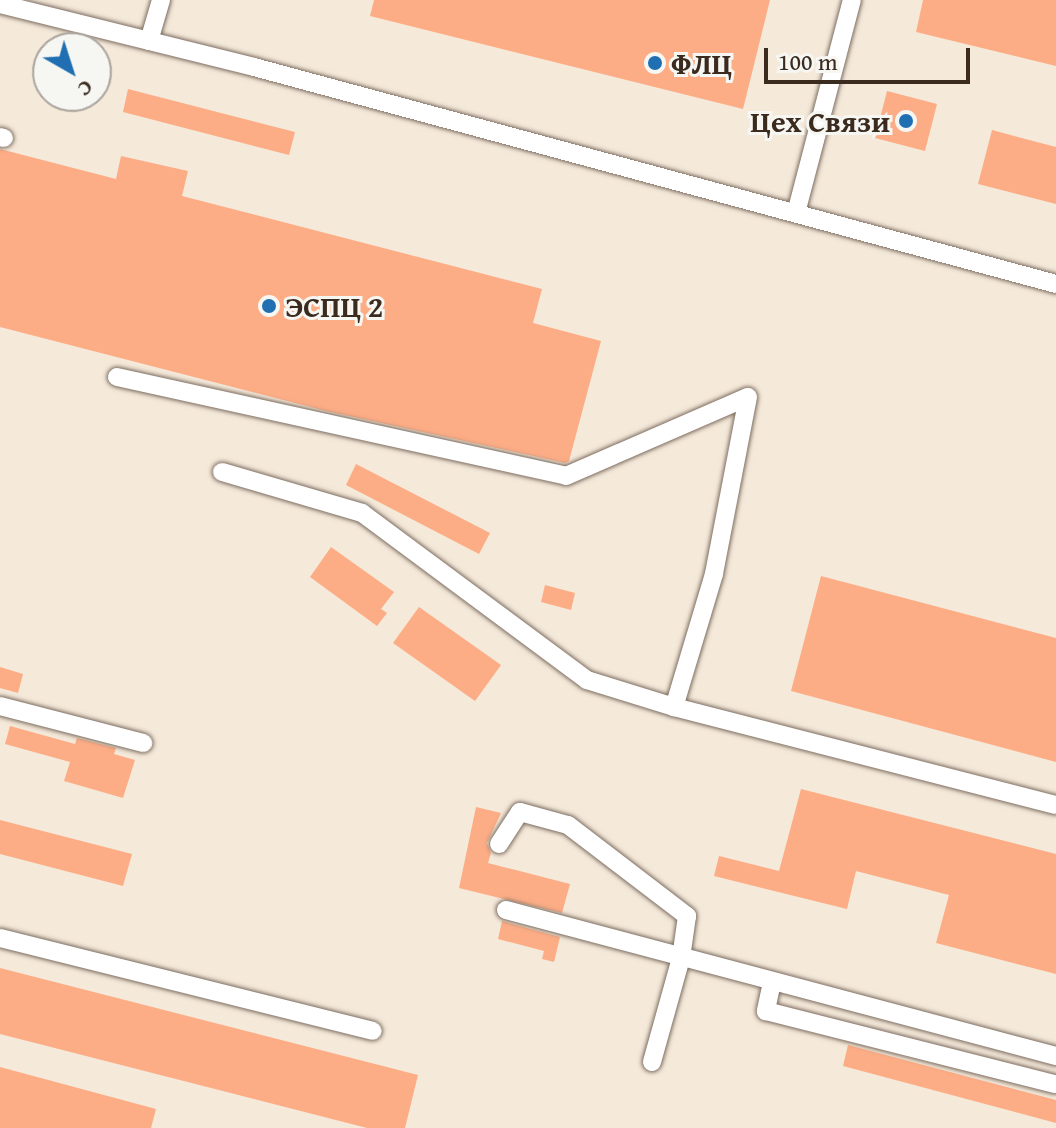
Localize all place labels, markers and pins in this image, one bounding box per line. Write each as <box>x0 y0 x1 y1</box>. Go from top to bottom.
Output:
place label: ФЛЦ <box>671 45 732 81</box>
marker: ФЛЦ <box>646 54 664 72</box>
place label: Цех Связи <box>750 103 890 139</box>
marker: Цех Связи <box>897 112 915 130</box>
place label: ЭСПЦ 2 <box>285 288 383 324</box>
marker: ЭСПЦ 2 <box>260 297 278 315</box>

